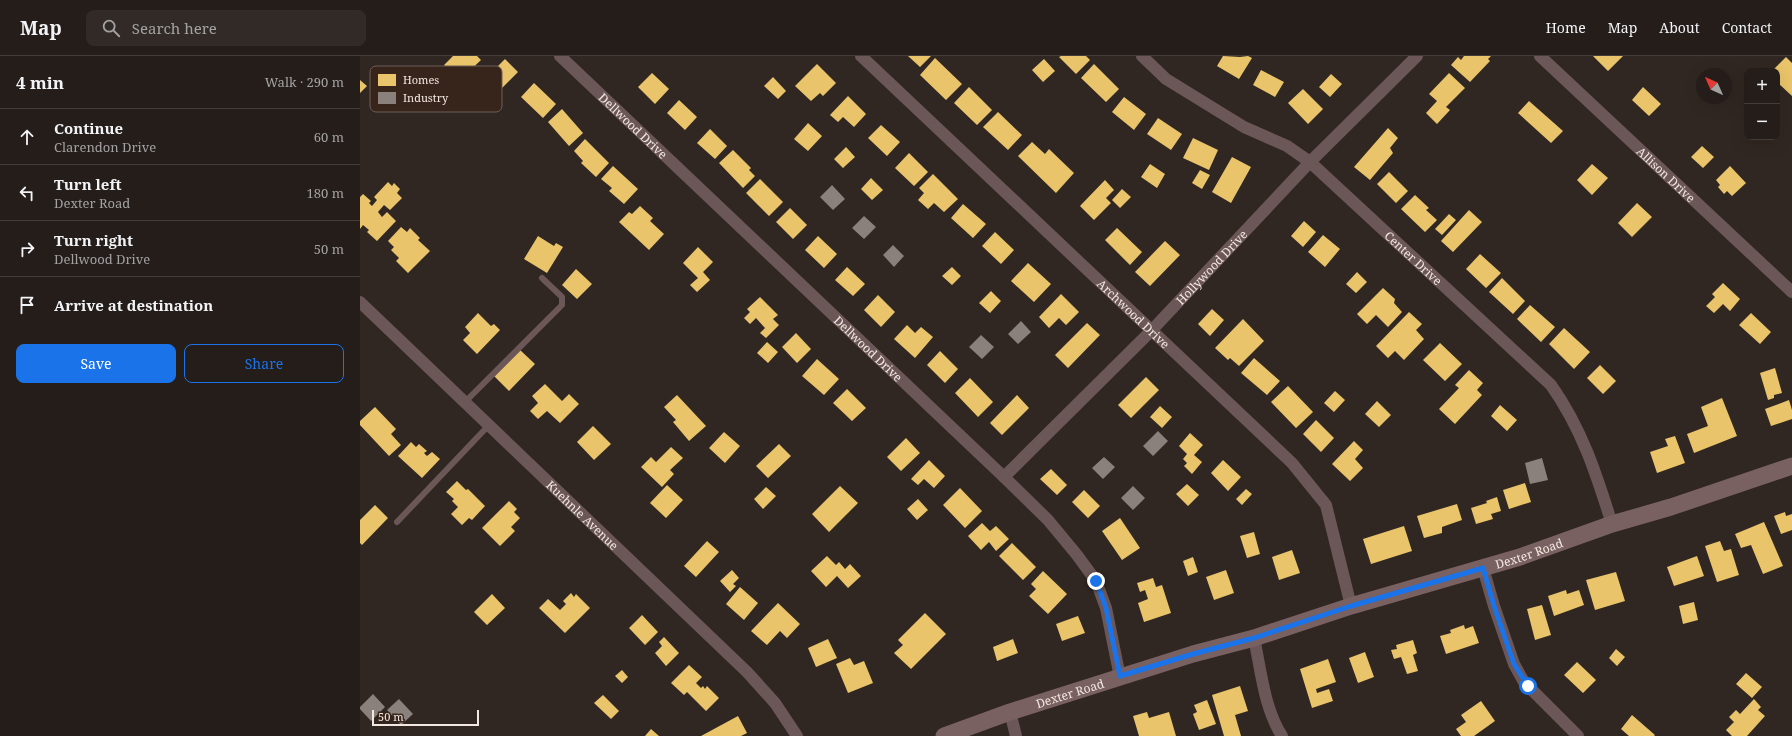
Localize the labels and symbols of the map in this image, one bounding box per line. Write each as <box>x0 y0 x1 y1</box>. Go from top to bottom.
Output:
legend <box>370 66 502 112</box>
north arrow <box>1696 68 1732 104</box>
text: Homes <box>403 72 439 87</box>
street label: Dellwood Drive <box>595 89 671 162</box>
text: Industry <box>403 90 449 105</box>
street label: Allison Drive <box>1633 143 1699 206</box>
street label: Hollywood Drive <box>1172 226 1251 308</box>
street label: Center Drive <box>1381 227 1446 289</box>
street label: Archwood Drive <box>1094 275 1174 352</box>
street label: Dellwood Drive <box>830 312 907 385</box>
street label: Kuehnle Avenue <box>543 476 622 553</box>
street label: Dexter Road <box>1493 534 1566 572</box>
route end <box>1087 572 1105 590</box>
street label: Dexter Road <box>1034 674 1107 712</box>
route start <box>1519 677 1537 695</box>
scale bar <box>372 708 479 727</box>

